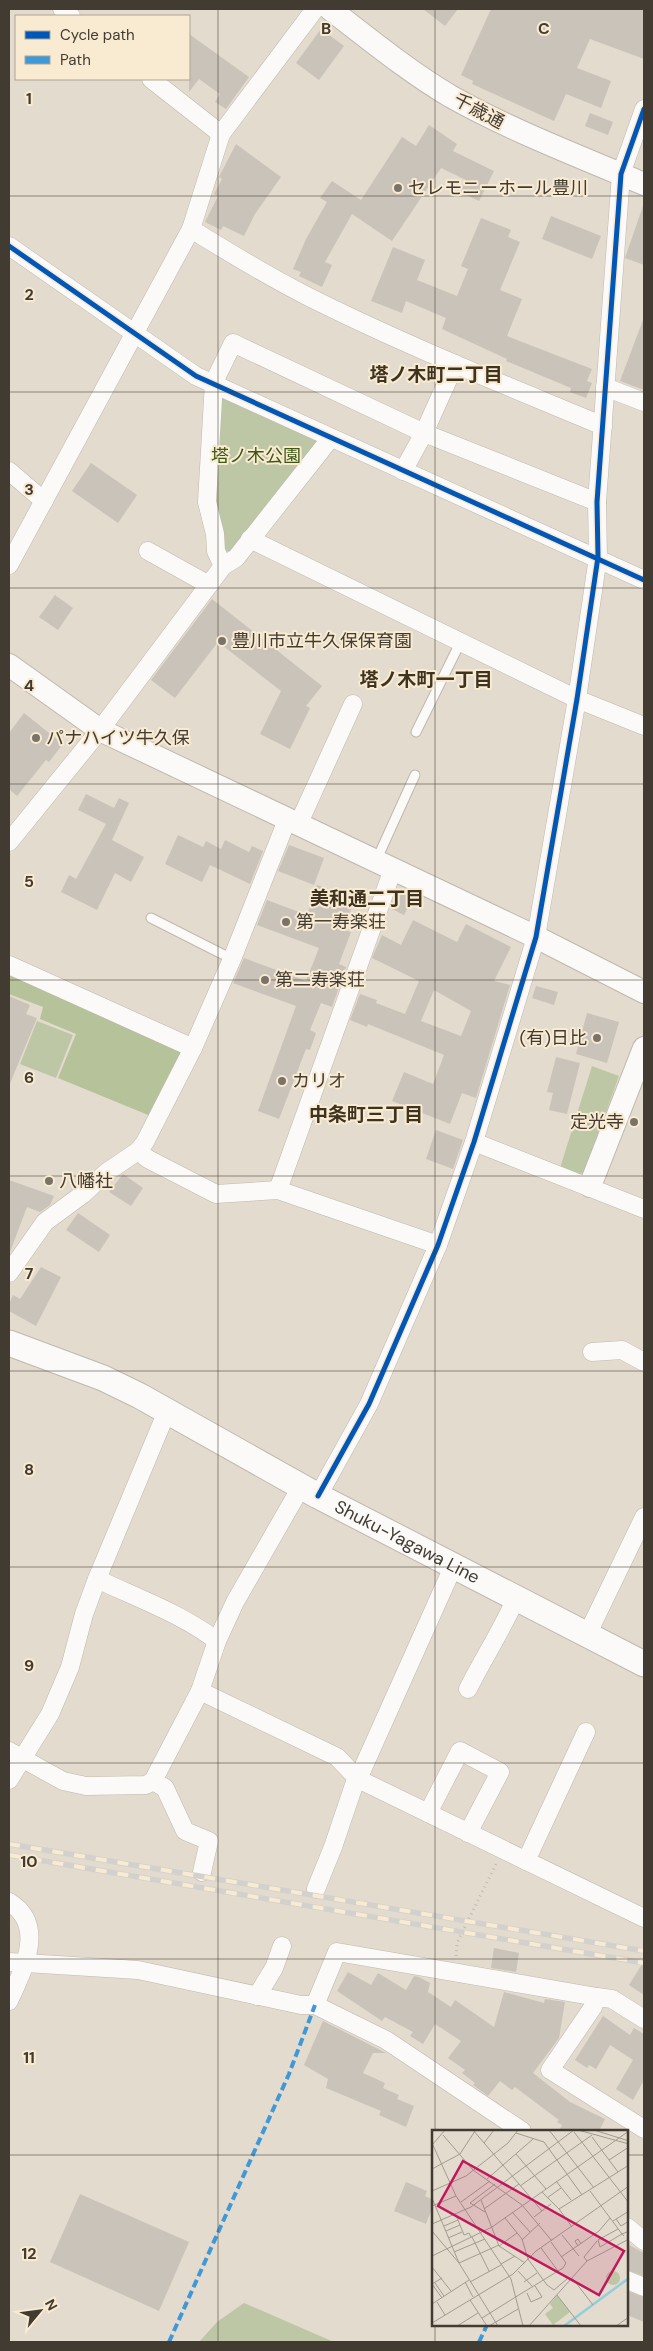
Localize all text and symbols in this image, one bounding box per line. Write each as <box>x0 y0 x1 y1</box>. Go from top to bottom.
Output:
legend <box>15 15 190 80</box>
text: B <box>321 18 331 39</box>
text: C <box>538 18 550 39</box>
text: Cycle path <box>60 25 135 45</box>
text: Path <box>60 50 91 70</box>
text: 1 <box>26 88 32 109</box>
street label: 千歳通 <box>450 88 508 134</box>
place label: セレモニーホール豊川 <box>408 176 588 200</box>
marker: セレモニーホール豊川 <box>392 182 404 194</box>
text: 2 <box>24 284 34 305</box>
district label: 塔ノ木町二丁目 <box>369 362 503 387</box>
park label: 塔ノ木公園 <box>211 444 301 468</box>
text: 3 <box>24 479 34 500</box>
place label: 豊川市立牛久保保育園 <box>232 629 412 653</box>
marker: 豊川市立牛久保保育園 <box>216 635 228 647</box>
district label: 塔ノ木町一丁目 <box>359 667 493 692</box>
text: 4 <box>24 675 34 696</box>
place label: パナハイツ牛久保 <box>46 726 190 750</box>
marker: パナハイツ牛久保 <box>30 732 42 744</box>
text: 5 <box>24 871 34 892</box>
district label: 美和通二丁目 <box>310 886 424 911</box>
place label: 第一寿楽荘 <box>296 910 386 934</box>
marker: 第一寿楽荘 <box>280 916 292 928</box>
place label: 第二寿楽荘 <box>275 968 365 992</box>
marker: 第二寿楽荘 <box>259 974 271 986</box>
place label: (有)日比 <box>520 1026 587 1050</box>
marker: (有)日比 <box>591 1032 603 1044</box>
text: 6 <box>24 1067 34 1088</box>
place label: カリオ <box>292 1069 346 1093</box>
marker: カリオ <box>276 1075 288 1087</box>
district label: 中条町三丁目 <box>309 1102 423 1127</box>
place label: 定光寺 <box>570 1110 624 1134</box>
marker: 定光寺 <box>628 1116 640 1128</box>
place label: 八幡社 <box>59 1169 113 1193</box>
marker: 八幡社 <box>43 1175 55 1187</box>
text: 7 <box>25 1263 34 1284</box>
text: 8 <box>24 1459 34 1480</box>
street label: Shuku-Yagawa Line <box>331 1495 484 1589</box>
text: 9 <box>24 1655 34 1676</box>
text: 10 <box>20 1851 38 1872</box>
text: 11 <box>23 2047 35 2068</box>
inset map <box>432 2130 628 2326</box>
text: 12 <box>21 2243 37 2264</box>
north arrow <box>15 2286 65 2336</box>
text: N <box>41 2296 62 2314</box>

